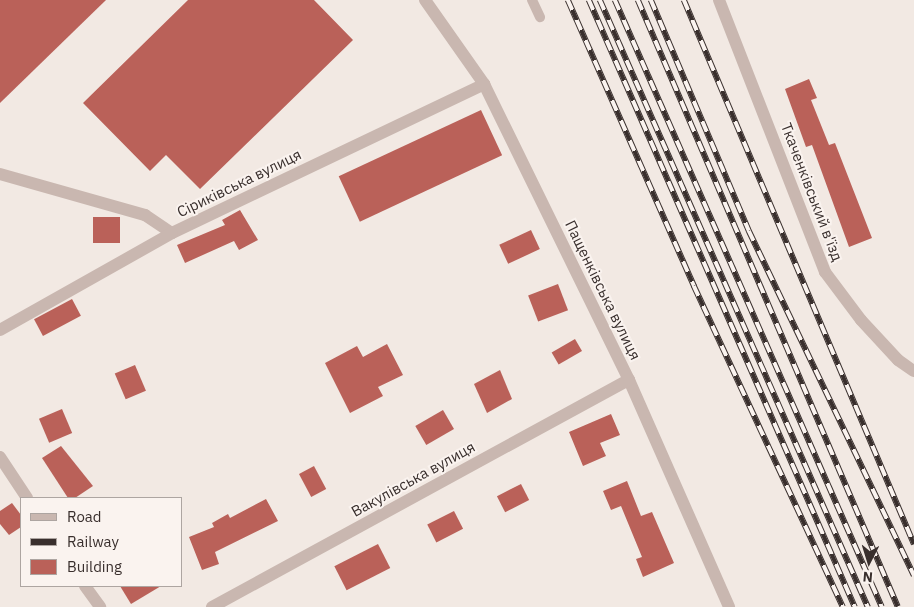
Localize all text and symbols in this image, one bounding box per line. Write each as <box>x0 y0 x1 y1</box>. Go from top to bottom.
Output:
street label: Ткаченківський в'їзд <box>777 120 847 264</box>
street label: Сіриківська вулиця <box>174 145 304 221</box>
street label: Пащенківська вулиця <box>561 217 645 363</box>
street label: Вакулівська вулиця <box>348 438 478 520</box>
legend <box>20 497 182 587</box>
text: Road <box>67 507 102 526</box>
text: Railway <box>67 532 119 551</box>
north arrow <box>844 537 894 587</box>
text: Building <box>67 557 122 576</box>
text: N <box>862 568 874 586</box>

